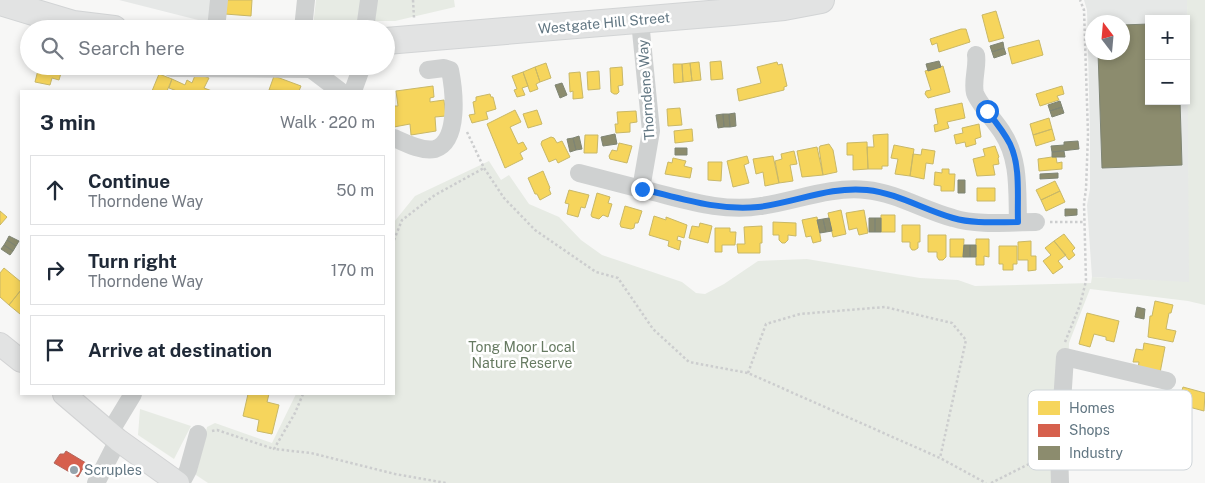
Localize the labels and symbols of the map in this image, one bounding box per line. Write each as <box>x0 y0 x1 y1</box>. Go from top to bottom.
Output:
street label: Westgate Hill Street <box>537 9 671 37</box>
north arrow <box>1085 15 1130 60</box>
street label: Thorndene Way <box>634 39 657 141</box>
route start <box>976 100 999 123</box>
route end <box>631 178 654 201</box>
park label: Tong Moor Local Nature Reserve <box>468 339 576 371</box>
legend <box>1028 390 1192 470</box>
text: Homes <box>1069 400 1115 416</box>
text: Shops <box>1069 422 1110 438</box>
text: Industry <box>1069 445 1124 461</box>
place label: Scruples <box>84 462 142 478</box>
marker: Scruples <box>68 464 80 476</box>

